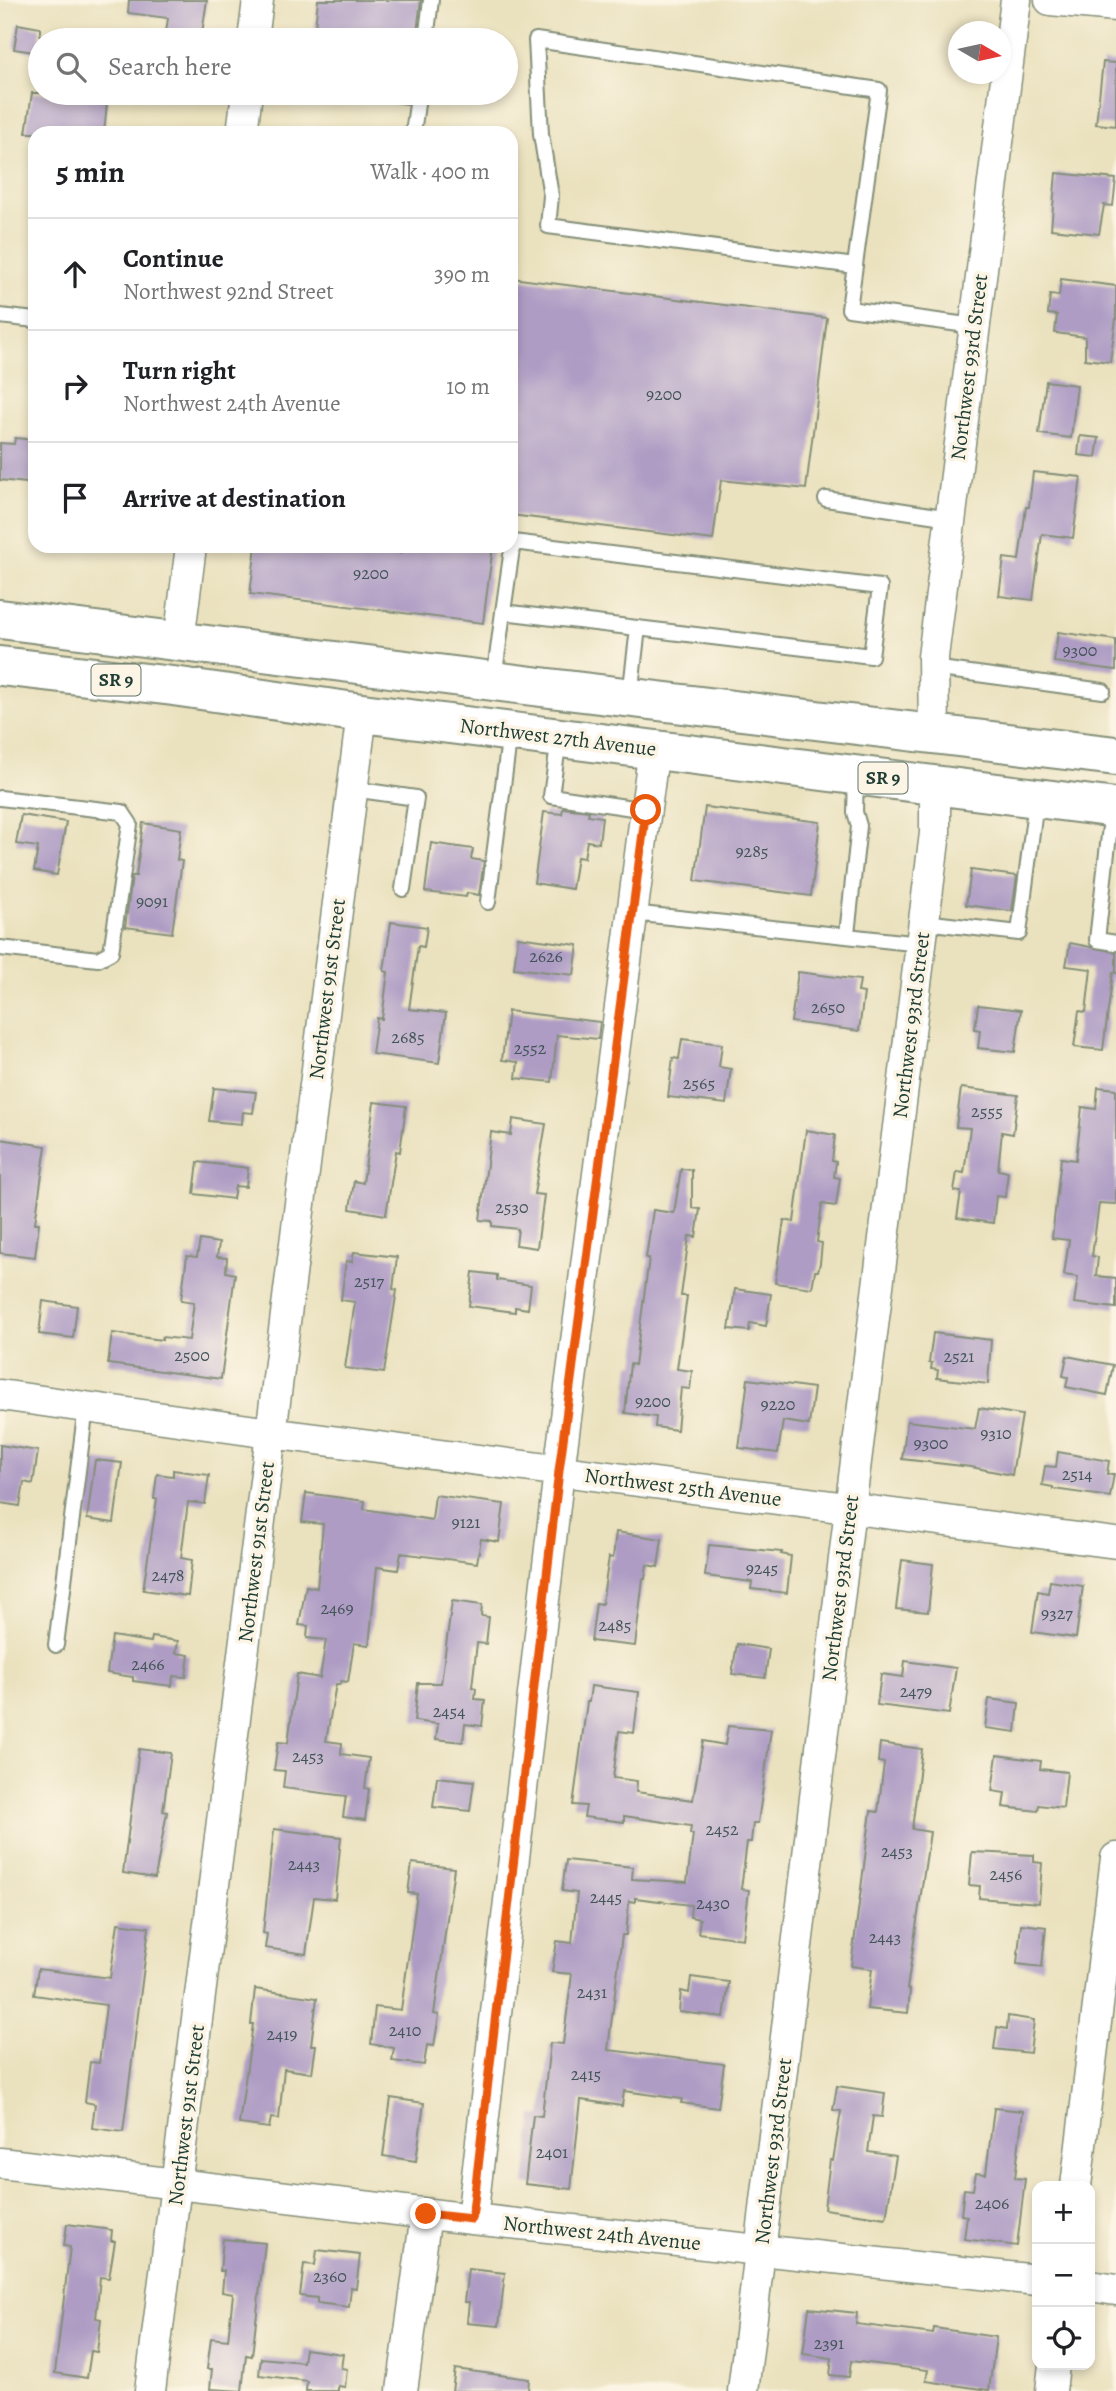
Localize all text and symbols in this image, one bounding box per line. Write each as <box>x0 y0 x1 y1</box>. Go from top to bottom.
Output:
north arrow <box>948 21 1011 84</box>
search box <box>28 28 518 105</box>
icon: search <box>52 48 90 86</box>
text: Search here <box>108 49 232 84</box>
text: 5 min <box>56 152 125 192</box>
text: Walk · 400 m <box>370 156 490 187</box>
text: Continue <box>123 241 224 276</box>
icon: ahead <box>56 255 94 293</box>
text: 390 m <box>434 259 490 290</box>
street label: Northwest 93rd Street <box>944 272 994 462</box>
text: Northwest 92nd Street <box>123 276 334 307</box>
text: Turn right <box>123 353 236 388</box>
icon: right <box>56 367 94 405</box>
text: 10 m <box>446 371 490 402</box>
house number: 9200 <box>646 382 682 406</box>
text: Northwest 24th Avenue <box>123 388 341 419</box>
icon: arrive <box>56 479 94 517</box>
text: Arrive at destination <box>123 481 346 516</box>
house number: 9200 <box>353 561 389 585</box>
house number: 9300 <box>1063 638 1097 662</box>
road number: SR 9 <box>92 664 140 695</box>
street label: Northwest 27th Avenue <box>458 711 658 763</box>
road number: SR 9 <box>858 762 908 793</box>
route start <box>630 794 661 825</box>
house number: 9285 <box>735 839 769 863</box>
house number: 9091 <box>136 889 168 913</box>
street label: Northwest 91st Street <box>302 897 352 1081</box>
street label: Northwest 93rd Street <box>886 930 936 1120</box>
house number: 2626 <box>529 944 563 968</box>
house number: 2650 <box>811 995 845 1019</box>
house number: 2685 <box>391 1025 425 1049</box>
house number: 2552 <box>514 1036 547 1060</box>
house number: 2565 <box>683 1071 715 1095</box>
house number: 2555 <box>971 1099 1003 1123</box>
house number: 2530 <box>495 1195 529 1219</box>
house number: 2517 <box>354 1269 384 1293</box>
house number: 2500 <box>174 1343 210 1367</box>
house number: 2521 <box>944 1344 975 1368</box>
house number: 9200 <box>635 1389 671 1413</box>
house number: 9220 <box>761 1392 795 1416</box>
house number: 9310 <box>980 1421 1012 1445</box>
house number: 9300 <box>914 1431 948 1455</box>
street label: Northwest 91st Street <box>231 1460 281 1644</box>
street label: Northwest 25th Avenue <box>583 1461 783 1513</box>
house number: 2514 <box>1062 1462 1092 1486</box>
street label: Northwest 93rd Street <box>815 1493 865 1683</box>
house number: 9121 <box>451 1510 481 1534</box>
house number: 9245 <box>746 1556 778 1580</box>
house number: 2478 <box>152 1563 185 1587</box>
house number: 2469 <box>320 1596 354 1620</box>
house number: 9327 <box>1041 1601 1073 1625</box>
house number: 2485 <box>598 1613 632 1637</box>
house number: 2466 <box>131 1652 165 1676</box>
house number: 2479 <box>900 1679 932 1703</box>
house number: 2454 <box>433 1699 465 1723</box>
house number: 2453 <box>292 1744 324 1768</box>
house number: 2452 <box>706 1817 739 1841</box>
house number: 2453 <box>881 1839 913 1863</box>
house number: 2443 <box>288 1852 320 1876</box>
house number: 2456 <box>990 1862 1022 1886</box>
house number: 2445 <box>590 1885 622 1909</box>
house number: 2430 <box>696 1891 730 1915</box>
house number: 2443 <box>869 1925 901 1949</box>
house number: 2431 <box>577 1980 607 2004</box>
house number: 2410 <box>389 2018 421 2042</box>
house number: 2419 <box>266 2022 298 2046</box>
street label: Northwest 91st Street <box>161 2023 211 2207</box>
street label: Northwest 93rd Street <box>748 2056 798 2246</box>
house number: 2415 <box>571 2062 601 2086</box>
house number: 2401 <box>536 2140 568 2164</box>
map controls <box>1032 2181 1095 2370</box>
button: + <box>1032 2181 1095 2244</box>
house number: 2406 <box>975 2191 1009 2215</box>
route end <box>410 2198 441 2229</box>
street label: Northwest 24th Avenue <box>502 2209 702 2257</box>
button: − <box>1032 2244 1095 2307</box>
house number: 2360 <box>313 2264 347 2288</box>
button: locate <box>1032 2307 1095 2370</box>
house number: 2391 <box>814 2331 844 2355</box>

